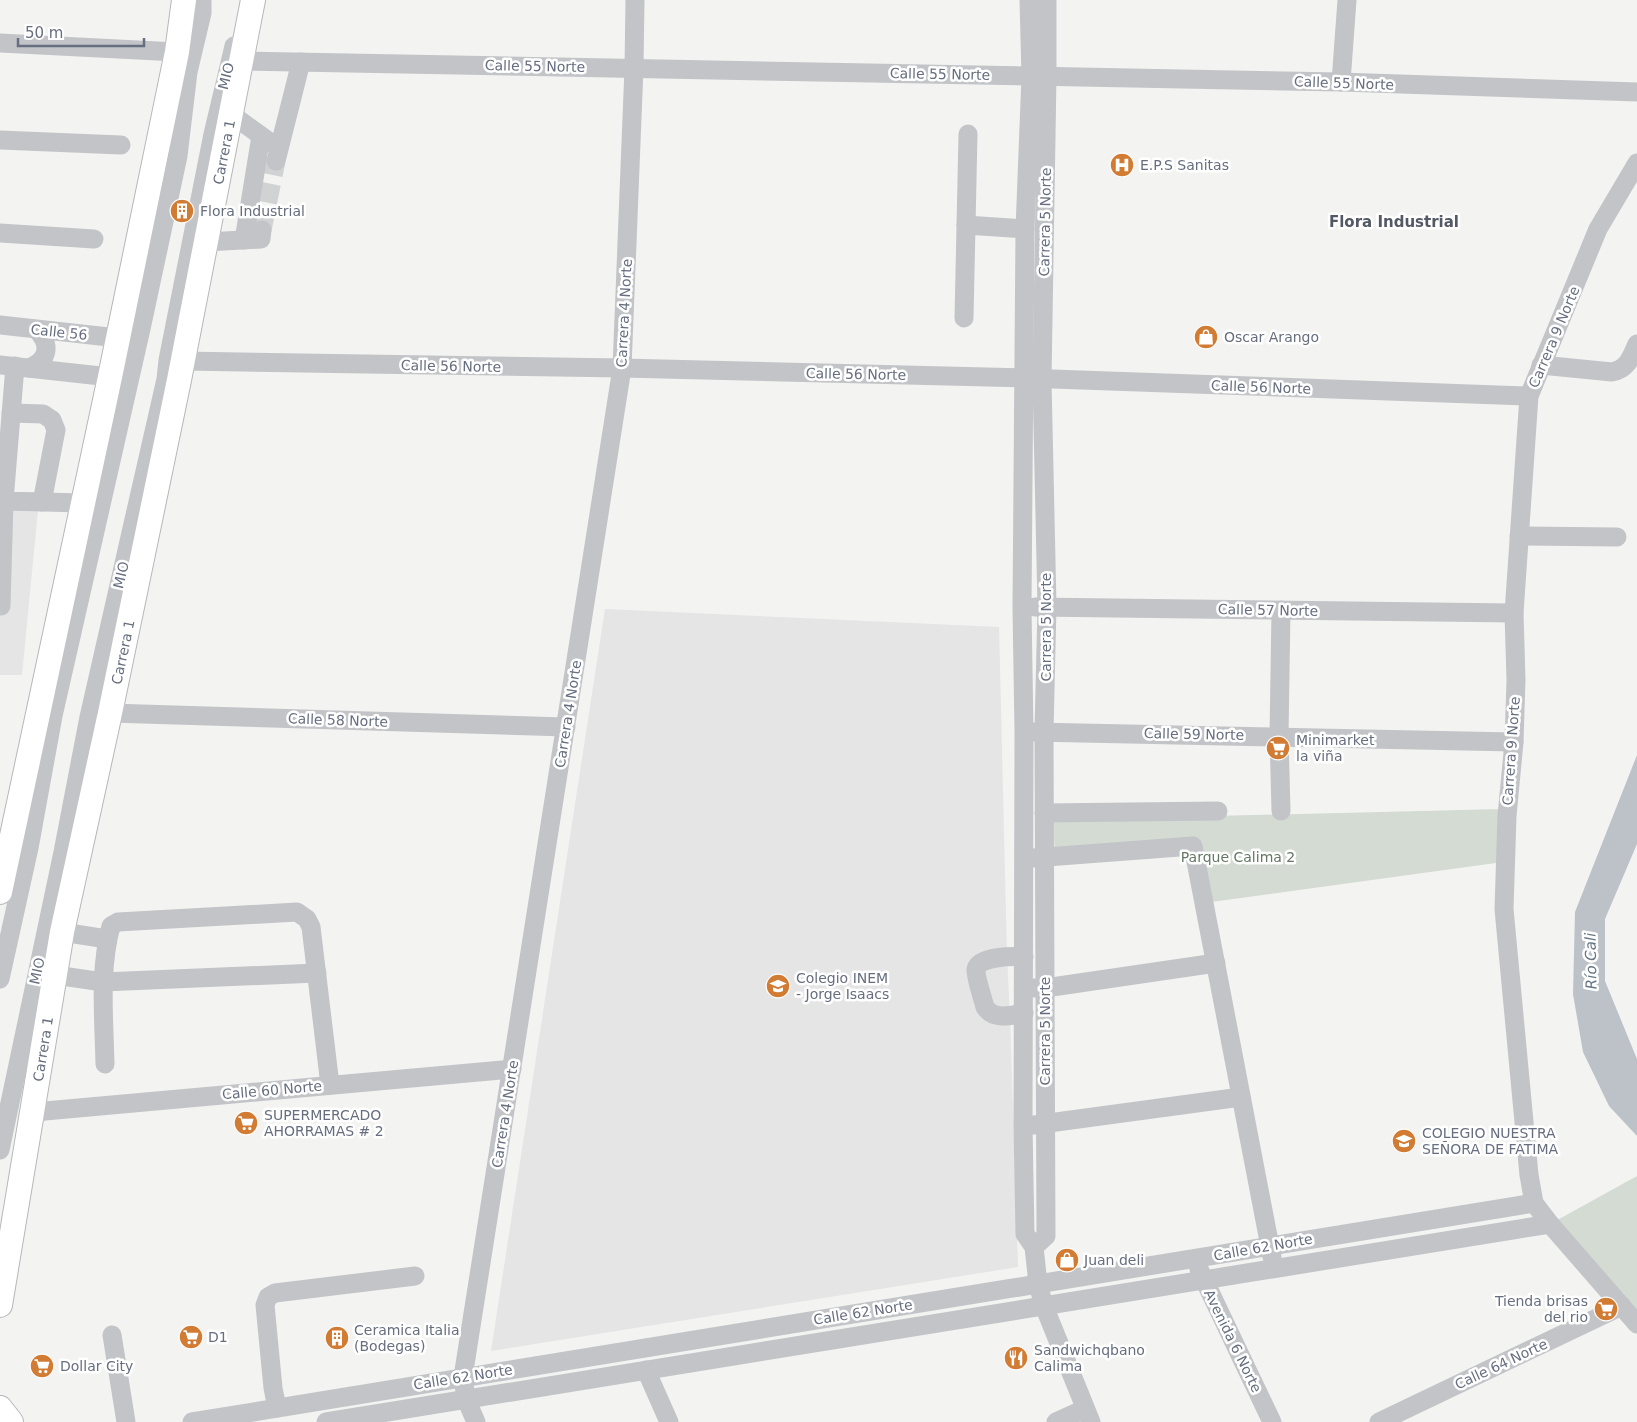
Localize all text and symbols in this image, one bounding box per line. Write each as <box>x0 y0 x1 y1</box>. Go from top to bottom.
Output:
scale bar <box>18 15 144 47</box>
text: 50 m <box>25 24 63 42</box>
street label: Calle 55 Norte <box>485 57 585 75</box>
street label: MIO <box>215 61 237 91</box>
street label: Calle 55 Norte <box>890 65 990 83</box>
street label: Calle 55 Norte <box>1294 73 1394 93</box>
street label: Carrera 1 <box>210 118 238 186</box>
hospital icon: E.P.S Sanitas <box>1109 152 1135 178</box>
place label: E.P.S Sanitas <box>1140 157 1229 173</box>
street label: Carrera 5 Norte <box>1036 167 1054 277</box>
building icon: Flora Industrial <box>169 198 195 224</box>
place label: Flora Industrial <box>200 203 305 219</box>
district label: Flora Industrial <box>1329 213 1459 231</box>
street label: Carrera 4 Norte <box>613 258 635 368</box>
street label: Carrera 9 Norte <box>1525 284 1583 390</box>
street label: Calle 56 <box>30 321 88 343</box>
shop icon: Oscar Arango <box>1193 324 1219 350</box>
place label: Oscar Arango <box>1224 329 1319 345</box>
street label: Calle 56 Norte <box>401 357 501 375</box>
street label: Calle 56 Norte <box>806 365 906 383</box>
street label: Calle 56 Norte <box>1211 377 1311 397</box>
street label: MIO <box>110 560 132 590</box>
street label: Carrera 5 Norte <box>1038 573 1054 681</box>
street label: Calle 57 Norte <box>1218 601 1318 619</box>
street label: Carrera 1 <box>108 618 138 686</box>
street label: Carrera 4 Norte <box>552 659 584 769</box>
street label: Carrera 9 Norte <box>1499 696 1523 806</box>
street label: Calle 58 Norte <box>288 710 388 730</box>
street label: Calle 59 Norte <box>1144 725 1244 743</box>
place label: Minimarket la viña <box>1296 732 1375 764</box>
supermarket icon: Minimarket la viña <box>1265 735 1291 761</box>
park label: Parque Calima 2 <box>1181 849 1295 865</box>
water label: Río Cali <box>1581 932 1600 989</box>
street label: MIO <box>26 956 48 986</box>
place label: Colegio INEM - Jorge Isaacs <box>796 970 889 1002</box>
school or university icon: Colegio INEM - Jorge Isaacs <box>765 973 791 999</box>
street label: Carrera 5 Norte <box>1037 977 1053 1085</box>
street label: Carrera 1 <box>30 1015 56 1083</box>
street label: Carrera 4 Norte <box>489 1059 521 1169</box>
street label: Calle 60 Norte <box>221 1078 323 1102</box>
place label: SUPERMERCADO AHORRAMAS # 2 <box>264 1107 384 1139</box>
supermarket icon: SUPERMERCADO AHORRAMAS # 2 <box>233 1110 259 1136</box>
place label: COLEGIO NUESTRA SEÑORA DE FATIMA <box>1422 1125 1559 1157</box>
school or university icon: COLEGIO NUESTRA SEÑORA DE FATIMA <box>1391 1128 1417 1154</box>
street label: Calle 62 Norte <box>1212 1230 1314 1264</box>
shop icon: Juan deli <box>1054 1247 1080 1273</box>
place label: Juan deli <box>1083 1252 1144 1268</box>
street label: Avenida 6 Norte <box>1201 1287 1265 1395</box>
place label: Tienda brisas del rio <box>1494 1293 1588 1325</box>
street label: Calle 62 Norte <box>812 1296 914 1328</box>
supermarket icon: Tienda brisas del rio <box>1593 1296 1619 1322</box>
place label: Ceramica Italia (Bodegas) <box>354 1322 460 1354</box>
supermarket icon: D1 <box>178 1324 204 1350</box>
building icon: Ceramica Italia (Bodegas) <box>324 1325 350 1351</box>
place label: D1 <box>208 1329 228 1345</box>
street label: Calle 64 Norte <box>1452 1336 1550 1392</box>
place label: Sandwichqbano Calima <box>1034 1342 1145 1374</box>
restaurant icon: Sandwichqbano Calima <box>1003 1345 1029 1371</box>
supermarket icon: Dollar City <box>29 1353 55 1379</box>
place label: Dollar City <box>60 1358 133 1374</box>
street label: Calle 62 Norte <box>412 1361 514 1393</box>

